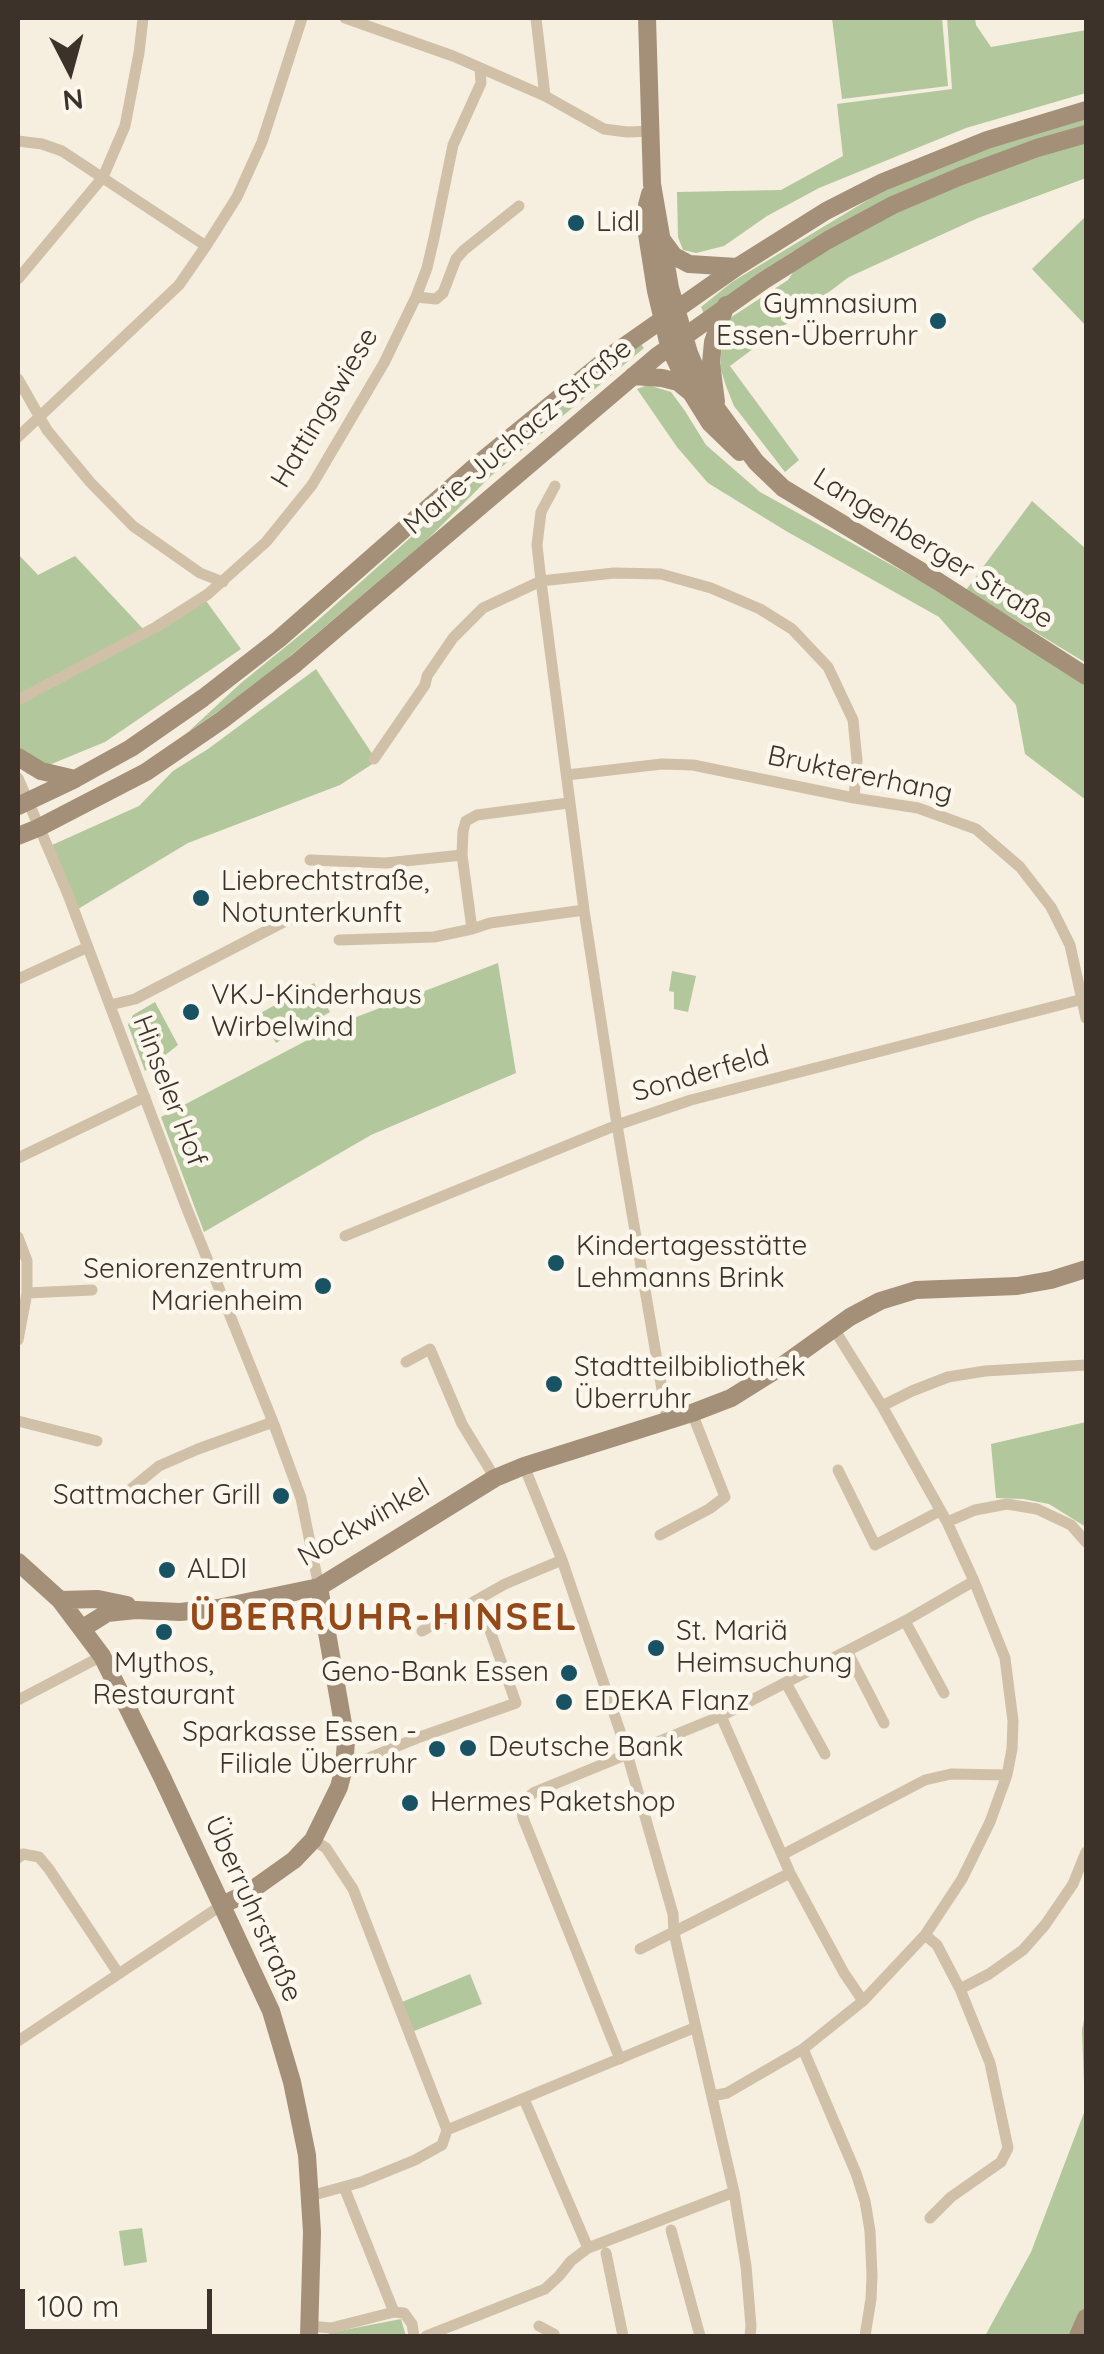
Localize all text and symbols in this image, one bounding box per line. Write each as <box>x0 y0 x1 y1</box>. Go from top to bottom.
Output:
north arrow <box>20 20 120 120</box>
text: N <box>61 82 85 119</box>
place label: Lidl <box>596 206 640 240</box>
marker: Lidl <box>565 212 587 234</box>
place label: Gymnasium Essen-Überruhr <box>716 288 918 354</box>
marker: Gymnasium Essen-Überruhr <box>927 310 949 332</box>
street label: Hattingswiese <box>264 322 386 494</box>
street label: Marie-Juchacz-Straße <box>397 332 639 542</box>
street label: Langenberger Straße <box>807 461 1059 637</box>
street label: Bruktererhang <box>764 739 956 811</box>
place label: Liebrechtstraße, Notunterkunft <box>221 865 429 931</box>
marker: Liebrechtstraße, Notunterkunft <box>190 887 212 909</box>
place label: VKJ-Kinderhaus Wirbelwind <box>211 979 422 1045</box>
marker: VKJ-Kinderhaus Wirbelwind <box>180 1001 202 1023</box>
street label: Hinseler Hof <box>125 1011 213 1171</box>
street label: Sonderfeld <box>629 1039 773 1109</box>
place label: Kindertagesstätte Lehmanns Brink <box>576 1230 807 1296</box>
marker: Kindertagesstätte Lehmanns Brink <box>545 1252 567 1274</box>
place label: Seniorenzentrum Marienheim <box>83 1253 303 1319</box>
marker: Seniorenzentrum Marienheim <box>312 1275 334 1297</box>
place label: Stadtteilbibliothek Überruhr <box>574 1351 806 1417</box>
marker: Stadtteilbibliothek Überruhr <box>543 1373 565 1395</box>
street label: Nockwinkel <box>292 1472 436 1574</box>
place label: Sattmacher Grill <box>53 1479 261 1513</box>
marker: Sattmacher Grill <box>270 1485 292 1507</box>
place label: ALDI <box>187 1553 247 1587</box>
marker: ALDI <box>156 1559 178 1581</box>
district label: ÜBERRUHR-HINSEL <box>189 1596 579 1642</box>
place label: St. Mariä Heimsuchung <box>676 1615 853 1681</box>
marker: Mythos, Restaurant <box>153 1621 175 1643</box>
marker: St. Mariä Heimsuchung <box>645 1637 667 1659</box>
place label: Mythos, Restaurant <box>93 1647 235 1713</box>
place label: Geno-Bank Essen <box>322 1656 549 1690</box>
marker: Geno-Bank Essen <box>558 1662 580 1684</box>
place label: EDEKA Flanz <box>584 1685 749 1719</box>
marker: EDEKA Flanz <box>553 1691 575 1713</box>
place label: Sparkasse Essen - Filiale Überruhr <box>182 1716 417 1782</box>
place label: Deutsche Bank <box>488 1731 684 1765</box>
marker: Deutsche Bank <box>457 1737 479 1759</box>
marker: Sparkasse Essen - Filiale Überruhr <box>426 1738 448 1760</box>
place label: Hermes Paketshop <box>430 1786 676 1820</box>
marker: Hermes Paketshop <box>399 1792 421 1814</box>
street label: Überruhrstraße <box>197 1811 309 2007</box>
scale bar <box>25 2269 218 2331</box>
text: 100 m <box>37 2287 119 2325</box>

